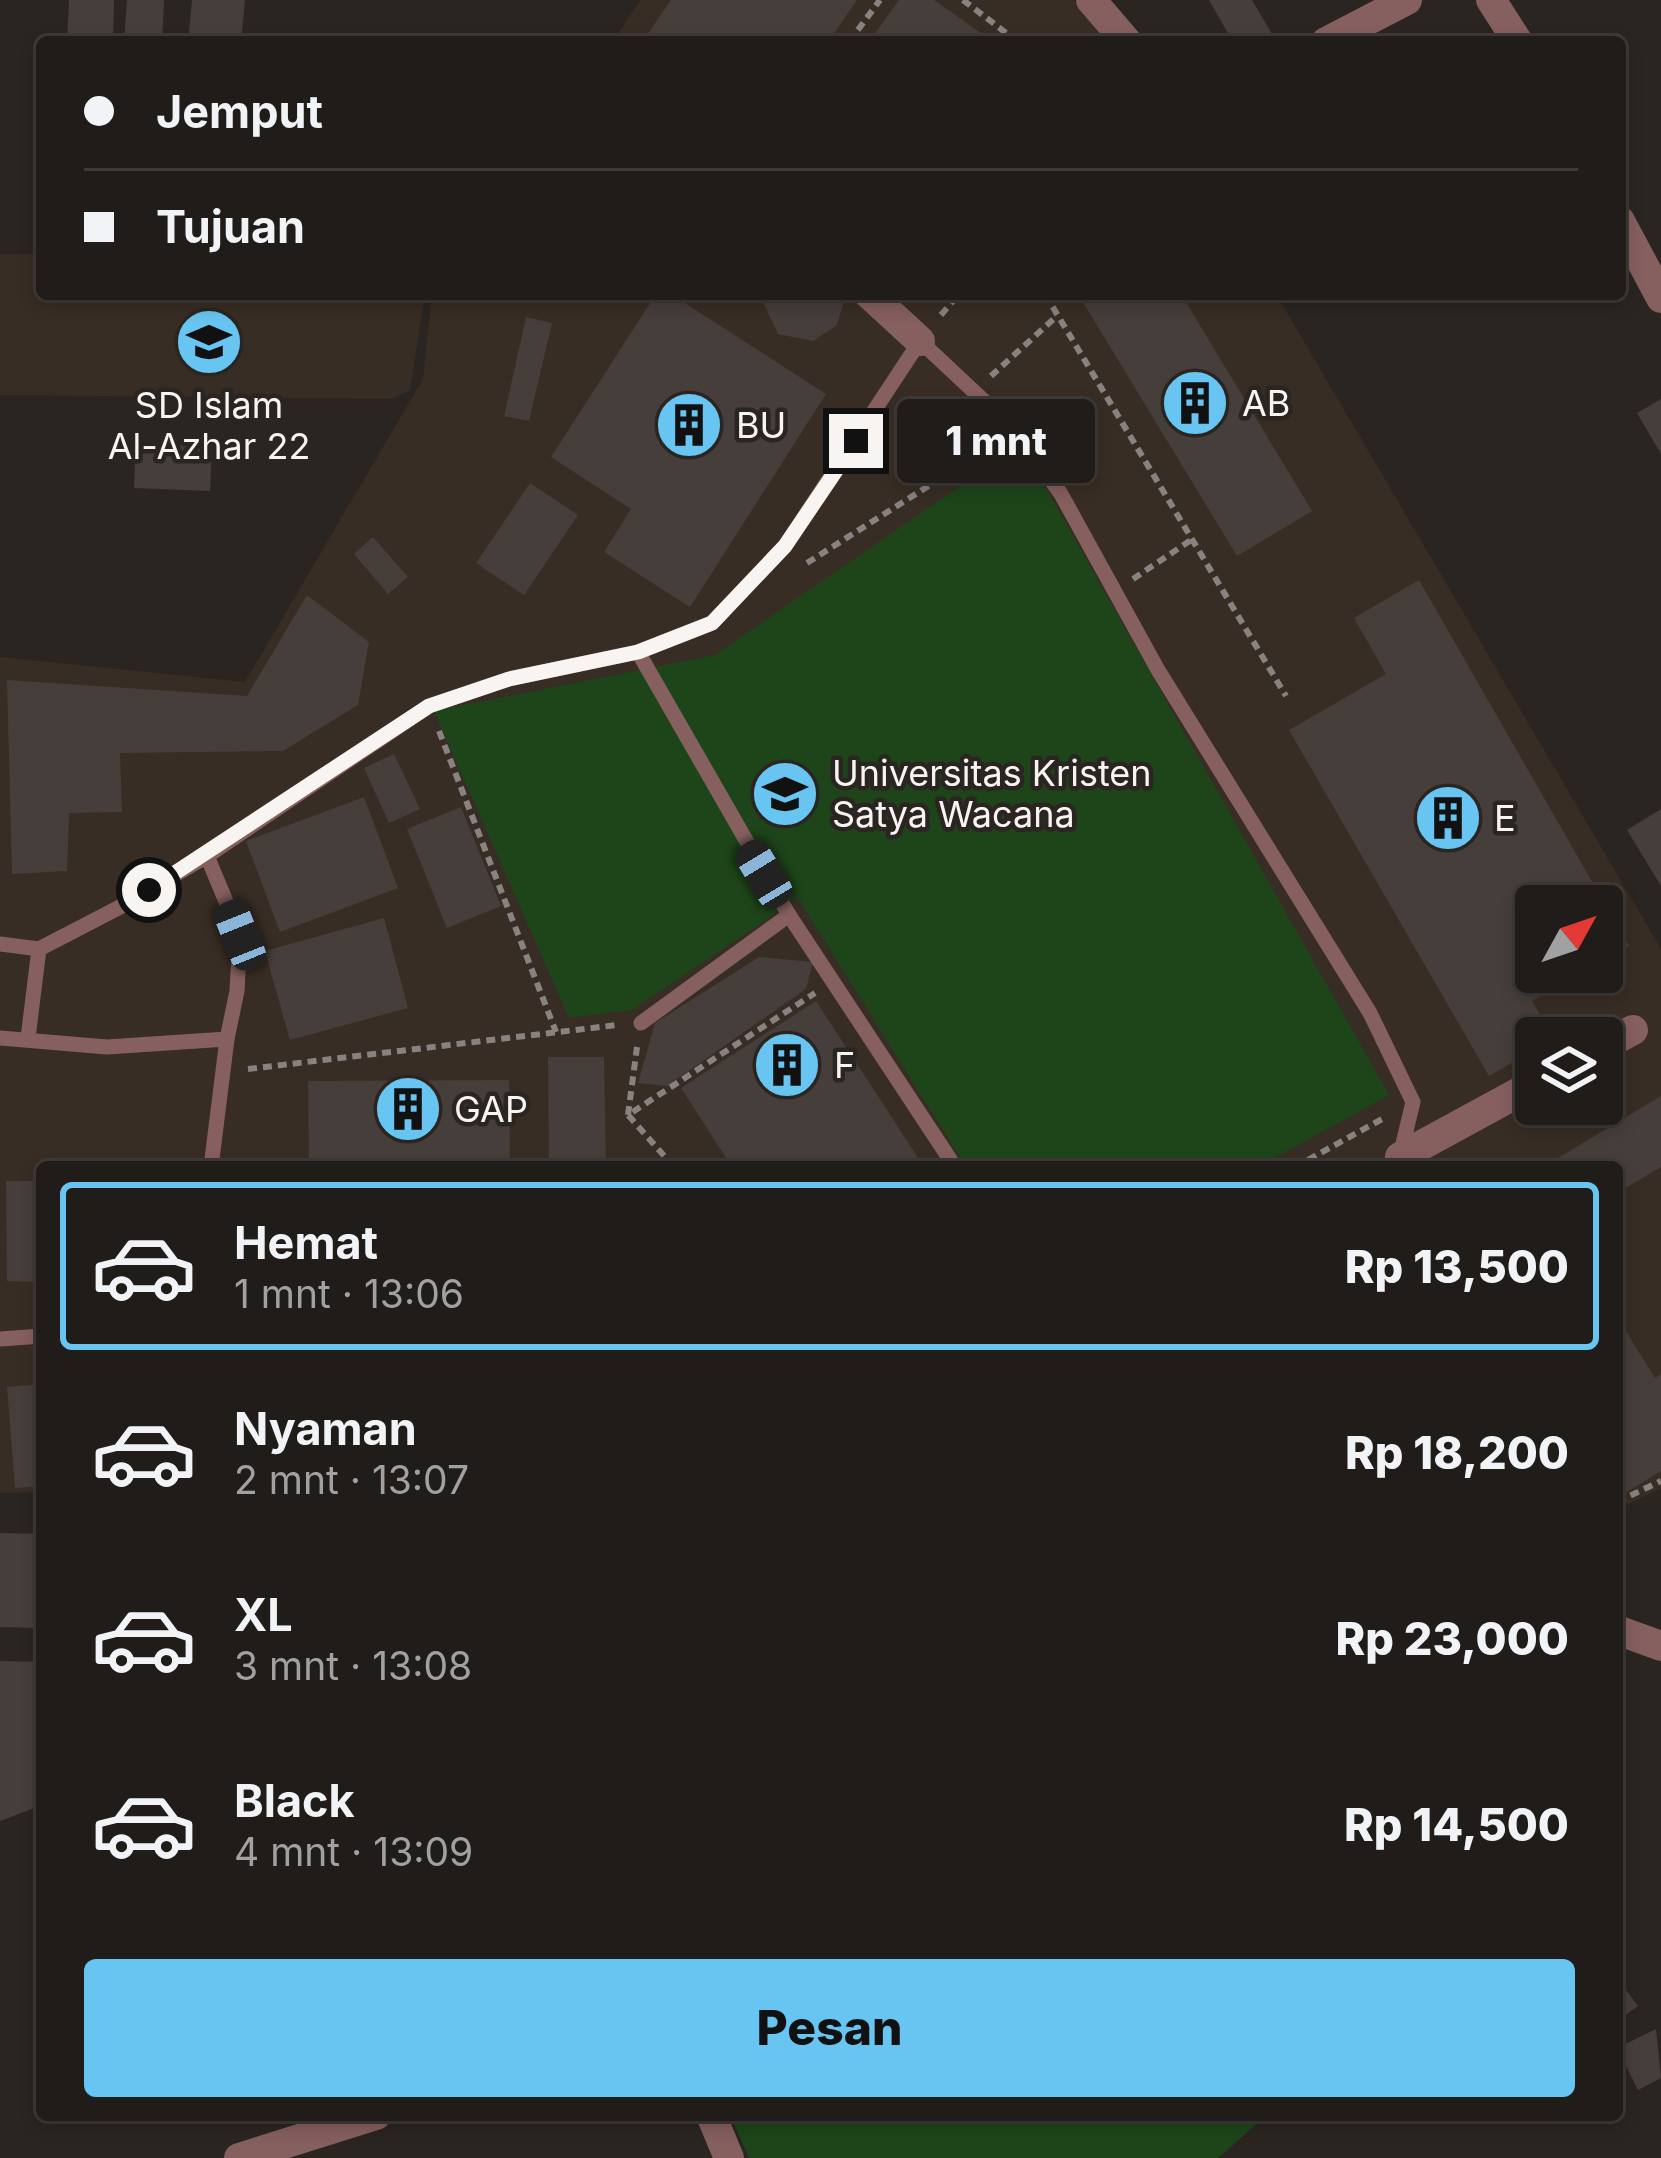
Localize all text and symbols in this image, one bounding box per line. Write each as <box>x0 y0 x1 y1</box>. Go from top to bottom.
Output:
text: Jemput <box>156 84 323 139</box>
text: Tujuan <box>156 199 305 254</box>
school or university icon: SD Islam Al-Azhar 22 <box>174 307 244 377</box>
building icon: AB <box>1160 368 1230 438</box>
place label: AB <box>1242 381 1290 425</box>
place label: SD Islam Al-Azhar 22 <box>108 383 310 468</box>
building icon: BU <box>654 390 724 460</box>
callout: 1 mnt <box>898 399 1096 483</box>
place label: BU <box>736 403 786 447</box>
route end <box>829 414 883 468</box>
text: 1 mnt <box>945 417 1047 464</box>
place label: Universitas Kristen Satya Wacana <box>832 751 1152 836</box>
school or university icon: Universitas Kristen Satya Wacana <box>750 759 820 829</box>
building icon: E <box>1413 783 1483 853</box>
place label: E <box>1494 796 1516 840</box>
car <box>730 834 798 914</box>
route start <box>122 863 176 917</box>
north arrow <box>1515 885 1623 993</box>
map controls <box>1515 885 1623 1125</box>
car <box>210 895 270 975</box>
button: layers <box>1515 1017 1623 1125</box>
building icon: F <box>752 1030 822 1100</box>
place label: F <box>834 1043 855 1087</box>
building icon: GAP <box>373 1074 443 1144</box>
place label: GAP <box>454 1087 528 1131</box>
icon: car <box>90 1212 198 1320</box>
text: Hemat <box>234 1215 378 1270</box>
text: Rp 13,500 <box>1345 1239 1569 1294</box>
text: 1 mnt · 13:06 <box>234 1270 464 1317</box>
icon: car <box>90 1398 198 1506</box>
text: Nyaman <box>234 1401 417 1456</box>
text: Rp 18,200 <box>1345 1425 1569 1480</box>
text: 2 mnt · 13:07 <box>234 1456 469 1503</box>
icon: car <box>90 1584 198 1692</box>
text: XL <box>234 1587 293 1642</box>
text: Rp 23,000 <box>1335 1611 1569 1666</box>
text: 3 mnt · 13:08 <box>234 1642 472 1689</box>
icon: car <box>90 1770 198 1878</box>
text: Black <box>234 1773 355 1828</box>
text: Rp 14,500 <box>1344 1797 1569 1852</box>
text: 4 mnt · 13:09 <box>234 1828 473 1875</box>
button: Pesan <box>84 1959 1575 2097</box>

